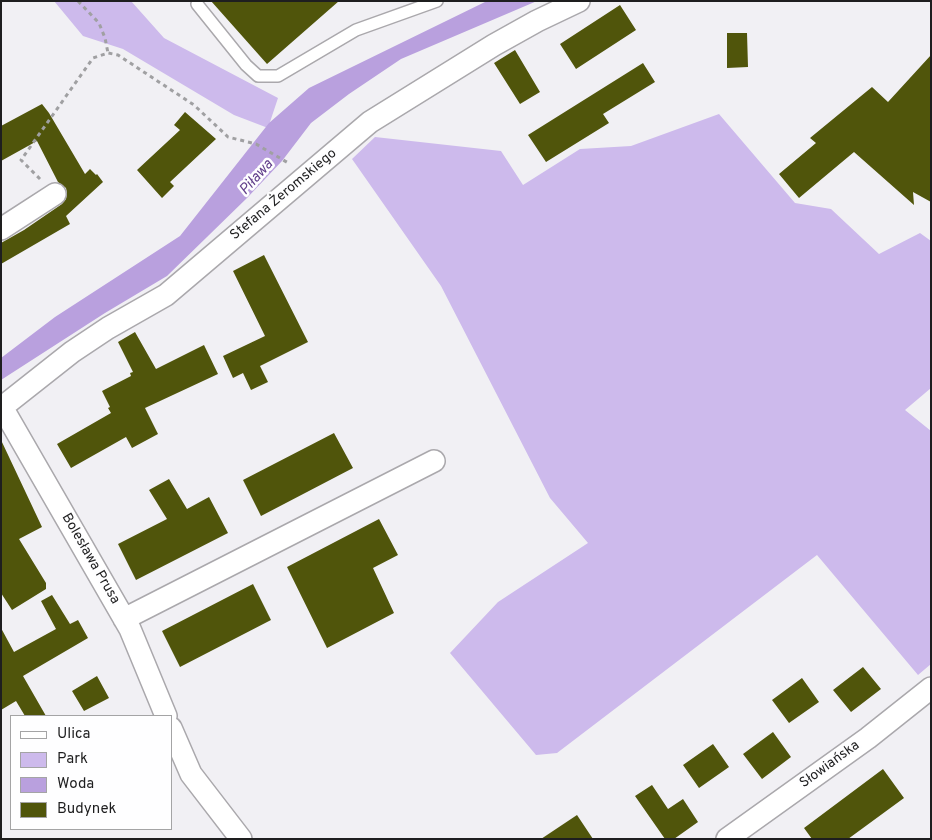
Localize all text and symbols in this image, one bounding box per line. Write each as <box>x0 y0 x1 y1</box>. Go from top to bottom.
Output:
street label: Stefana Żeromskiego <box>227 146 341 244</box>
water label: Piława <box>236 156 278 200</box>
street label: Bolesława Prusa <box>57 511 123 607</box>
legend <box>10 715 172 830</box>
text: Ulica <box>57 725 90 744</box>
street label: Słowiańska <box>797 738 863 792</box>
text: Park <box>57 750 88 769</box>
text: Woda <box>57 775 94 794</box>
text: Budynek <box>57 800 116 819</box>

